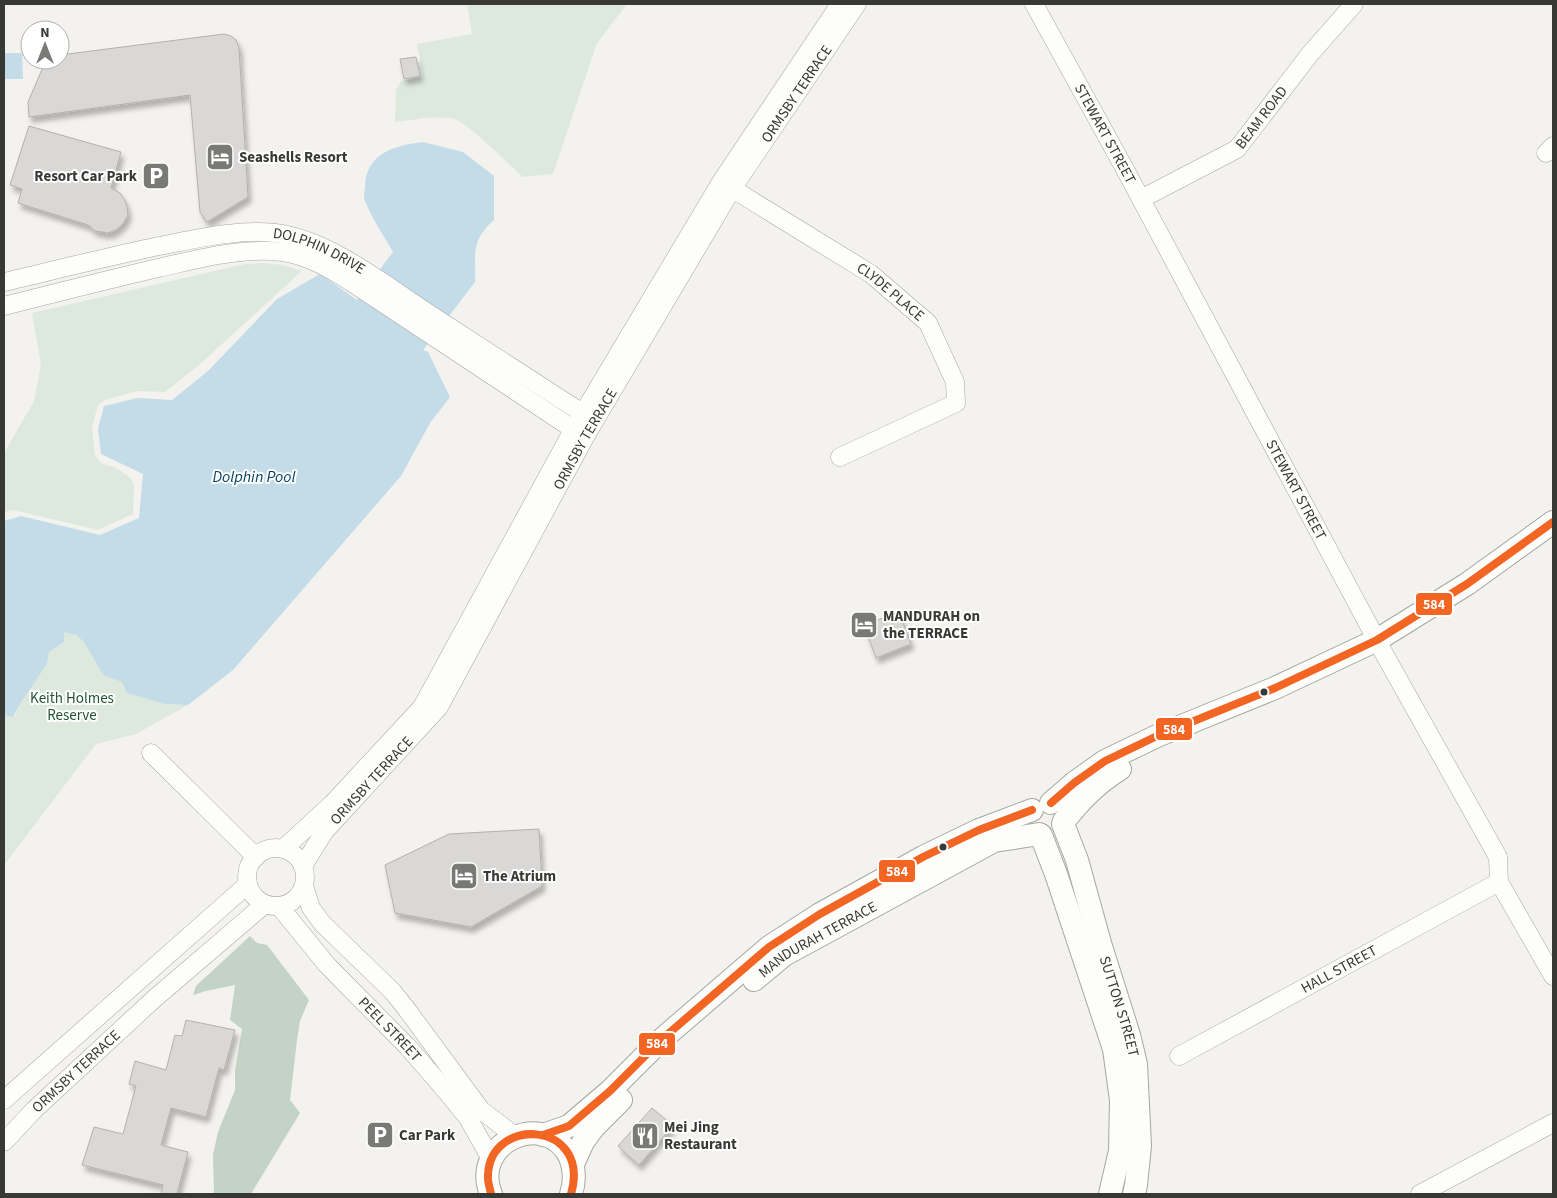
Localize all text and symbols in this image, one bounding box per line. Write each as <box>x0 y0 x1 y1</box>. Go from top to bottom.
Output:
north arrow <box>20 20 70 70</box>
text: N <box>40 23 50 43</box>
street label: ORMSBY TERRACE <box>756 41 837 147</box>
street label: STEWART STREET <box>1069 80 1141 187</box>
street label: BEAM ROAD <box>1230 82 1292 153</box>
hotel icon: Seashells Resort <box>205 142 235 172</box>
place label: Seashells Resort <box>239 147 348 168</box>
parking icon: Resort Car Park <box>141 161 171 191</box>
place label: Resort Car Park <box>34 166 138 187</box>
street label: DOLPHIN DRIVE <box>272 222 370 279</box>
street label: CLYDE PLACE <box>853 257 929 326</box>
street label: ORMSBY TERRACE <box>548 384 622 494</box>
street label: STEWART STREET <box>1261 436 1332 544</box>
water label: Dolphin Pool <box>213 466 296 488</box>
line badge: 584 <box>1415 592 1453 616</box>
text: 584 <box>1423 595 1446 615</box>
place label: MANDURAH on the TERRACE <box>883 606 980 644</box>
hotel icon: MANDURAH on the TERRACE <box>849 610 879 640</box>
unlabelled marker <box>1259 687 1269 697</box>
park label: Keith Holmes Reserve <box>30 688 114 726</box>
line badge: 584 <box>1155 717 1193 741</box>
text: 584 <box>1163 720 1186 740</box>
street label: ORMSBY TERRACE <box>325 731 418 829</box>
unlabelled marker <box>938 842 948 852</box>
line badge: 584 <box>878 859 916 883</box>
hotel icon: The Atrium <box>449 861 479 891</box>
text: 584 <box>886 862 909 882</box>
place label: The Atrium <box>483 866 556 887</box>
street label: MANDURAH TERRACE <box>754 896 881 982</box>
street label: HALL STREET <box>1297 940 1381 998</box>
street label: SUTTON STREET <box>1094 953 1144 1059</box>
street label: PEEL STREET <box>354 992 426 1066</box>
street label: ORMSBY TERRACE <box>27 1025 125 1118</box>
line badge: 584 <box>638 1032 676 1056</box>
text: 584 <box>646 1034 669 1054</box>
place label: Mei Jing Restaurant <box>664 1117 737 1155</box>
parking icon: Car Park <box>365 1120 395 1150</box>
restaurant icon: Mei Jing Restaurant <box>630 1121 660 1151</box>
place label: Car Park <box>399 1125 456 1146</box>

